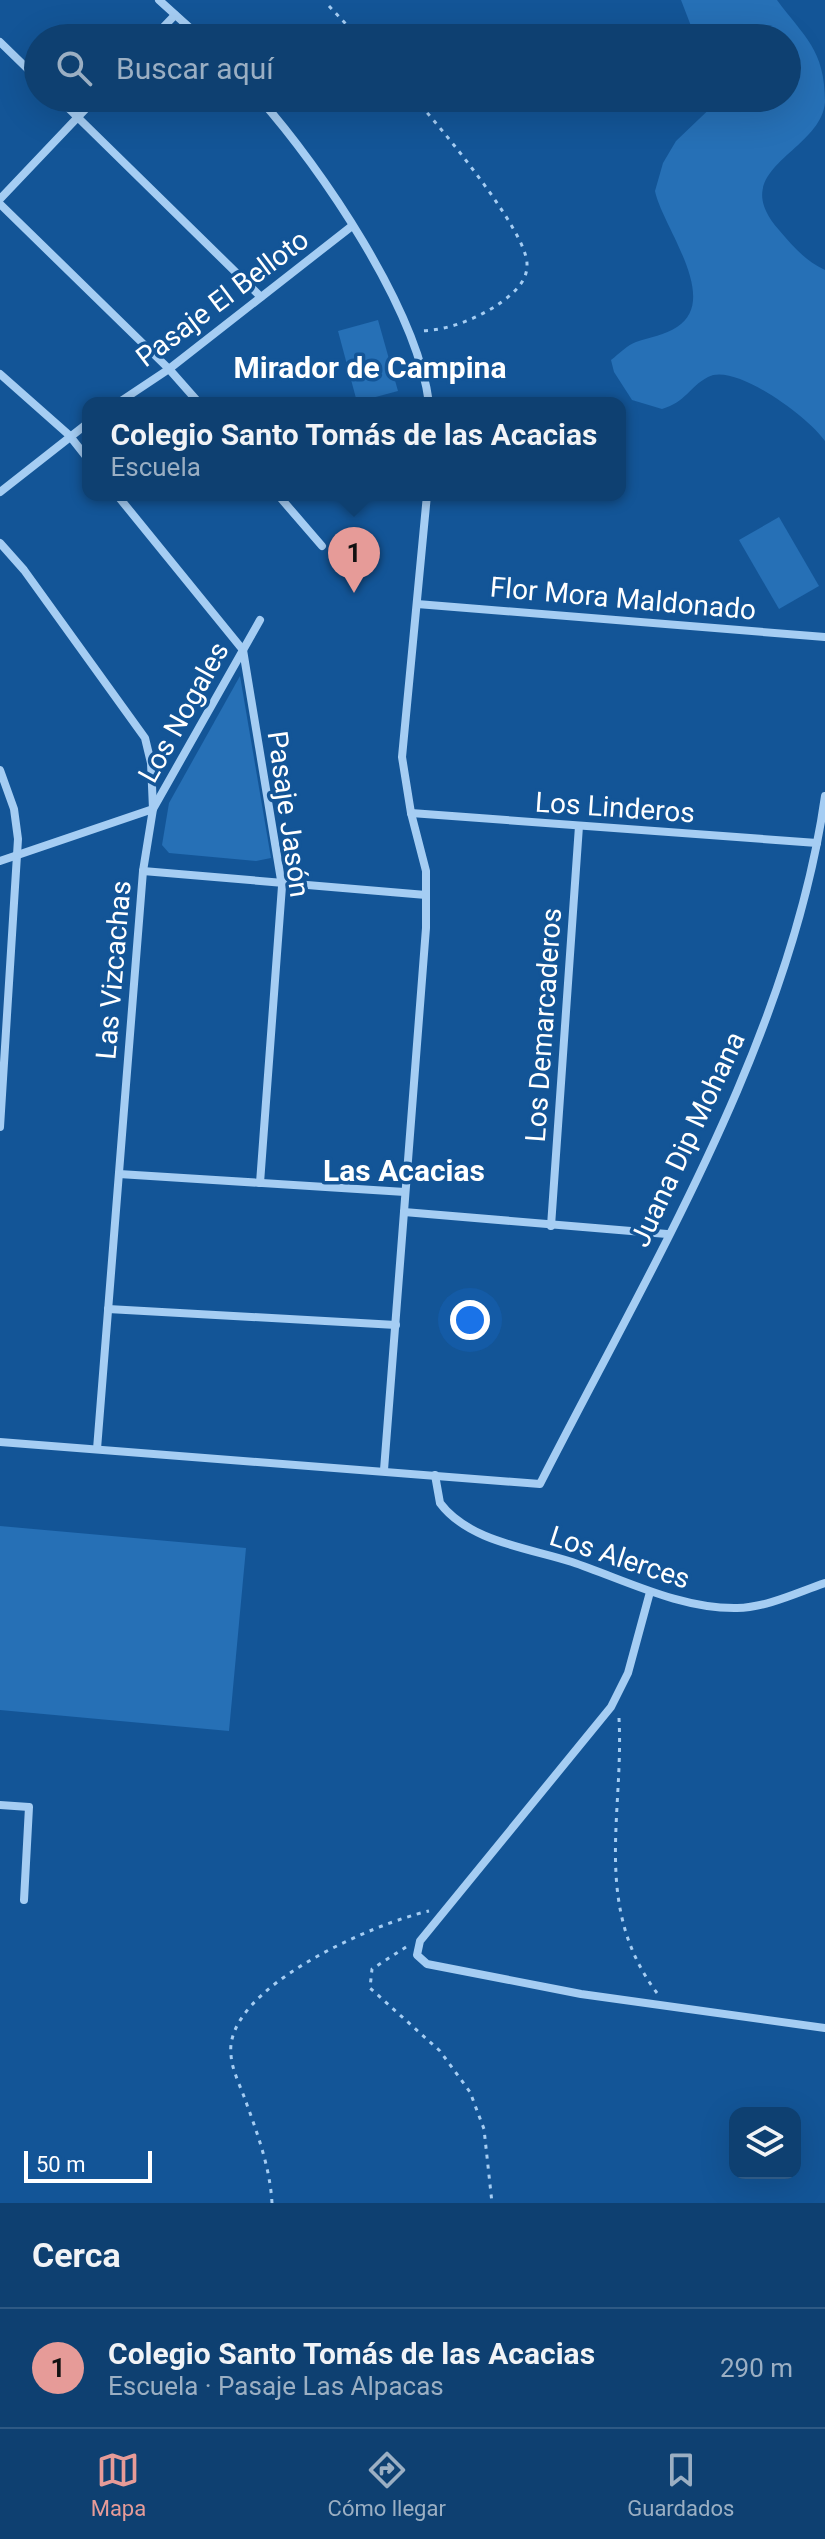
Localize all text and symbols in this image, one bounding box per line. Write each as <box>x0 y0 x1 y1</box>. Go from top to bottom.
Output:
search box <box>24 24 801 112</box>
icon: search <box>52 46 96 90</box>
text: Buscar aquí <box>116 51 274 86</box>
street label: Pasaje El Belloto <box>130 223 315 374</box>
district label: Mirador de Campina <box>234 350 506 385</box>
popup <box>82 397 626 501</box>
text: Colegio Santo Tomás de las Acacias <box>110 417 598 452</box>
text: Escuela <box>110 452 201 482</box>
pin: 1 <box>328 527 380 593</box>
street label: Flor Mora Maldonado <box>489 570 757 627</box>
street label: Los Nogales <box>131 636 236 788</box>
street label: Pasaje Jasón <box>261 729 316 899</box>
street label: Los Linderos <box>534 785 696 830</box>
street label: Las Vizcachas <box>89 879 138 1061</box>
street label: Los Demarcaderos <box>519 907 568 1143</box>
street label: Juana Dip Mohana <box>623 1026 752 1252</box>
district label: Las Acacias <box>323 1153 485 1188</box>
your location <box>450 1300 490 1340</box>
street label: Los Alerces <box>546 1519 694 1596</box>
map controls <box>729 2107 801 2179</box>
button: layers <box>729 2107 801 2179</box>
scale bar <box>24 2147 152 2183</box>
text: 50 m <box>36 2152 85 2177</box>
text: Cerca <box>32 2235 121 2275</box>
text: Colegio Santo Tomás de las Acacias <box>108 2336 595 2371</box>
text: 1 <box>51 2353 65 2383</box>
text: 290 m <box>720 2353 793 2383</box>
text: Escuela · Pasaje Las Alpacas <box>108 2371 444 2401</box>
tab: Mapa <box>91 2448 146 2521</box>
tab: Cómo llegar <box>328 2448 446 2521</box>
tab: Guardados <box>627 2448 734 2521</box>

